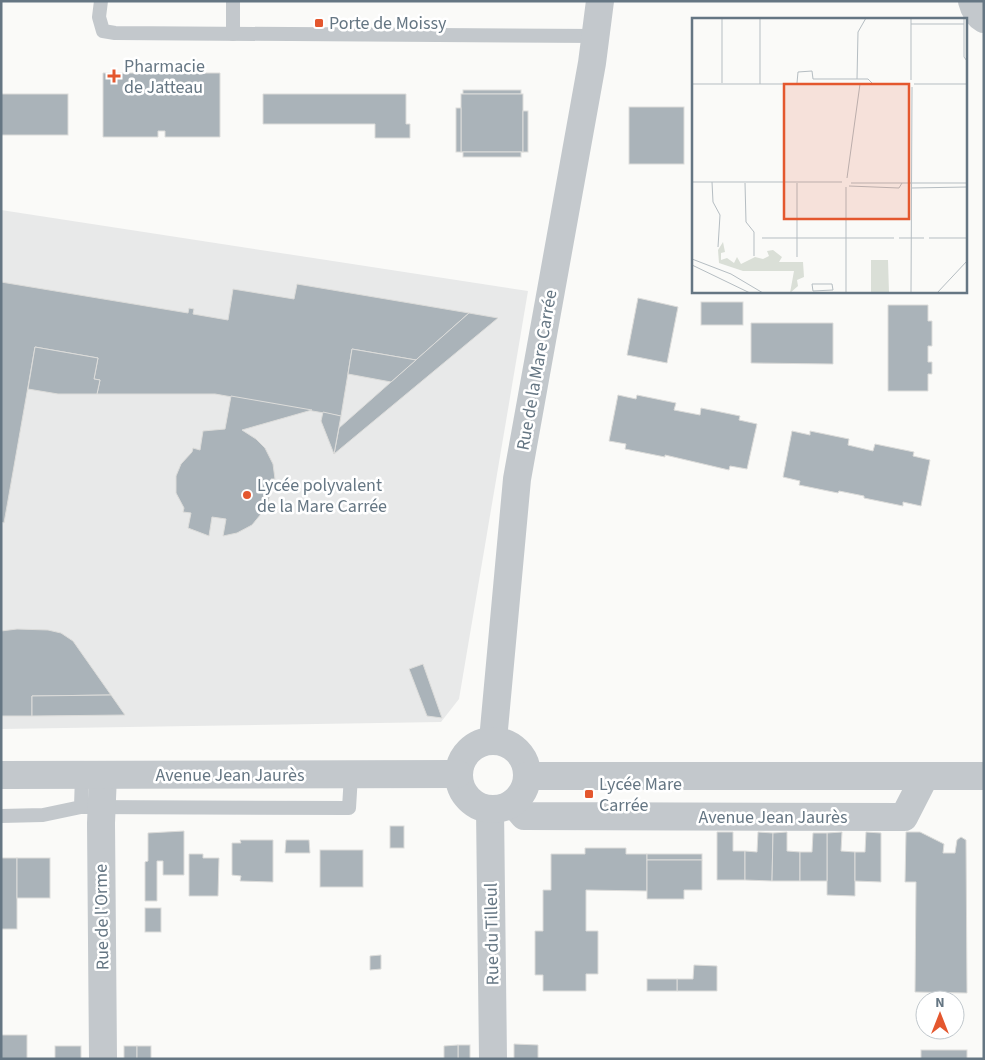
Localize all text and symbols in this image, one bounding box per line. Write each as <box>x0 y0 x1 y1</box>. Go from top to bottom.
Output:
place label: Porte de Moissy <box>329 11 447 36</box>
marker: Porte de Moissy <box>313 17 325 29</box>
inset map <box>692 18 968 292</box>
place label: Pharmacie de Jatteau <box>124 54 205 100</box>
marker: Pharmacie de Jatteau <box>108 70 120 82</box>
street label: Rue de la Mare Carrée <box>511 288 563 452</box>
place label: Lycée polyvalent de la Mare Carrée <box>257 473 387 519</box>
marker: Lycée polyvalent de la Mare Carrée <box>241 489 253 501</box>
street label: Avenue Jean Jaurès <box>156 763 304 788</box>
place label: Lycée Mare Carrée <box>599 772 682 818</box>
marker: Lycée Mare Carrée <box>583 788 595 800</box>
street label: Avenue Jean Jaurès <box>699 805 847 830</box>
street label: Rue de l'Orme <box>89 864 115 970</box>
street label: Rue du Tilleul <box>479 883 505 985</box>
north arrow <box>915 990 965 1040</box>
text: N <box>935 993 945 1013</box>

